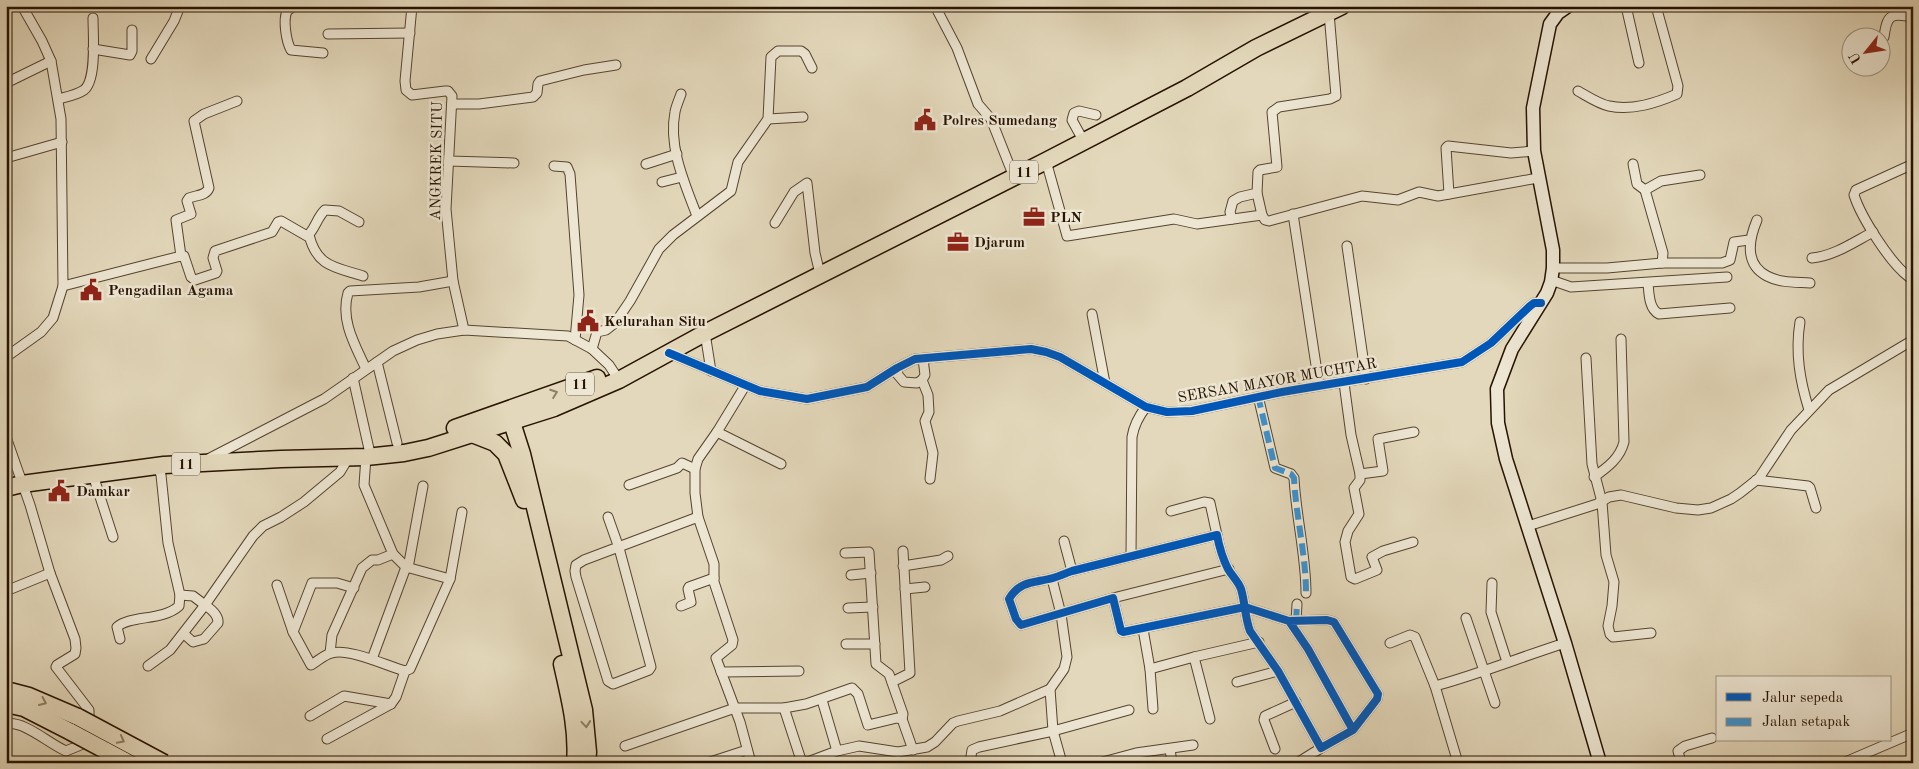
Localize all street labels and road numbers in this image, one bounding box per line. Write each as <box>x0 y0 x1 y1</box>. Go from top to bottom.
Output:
street label: ANGKREK SITU <box>429 101 446 221</box>
road number: 11 <box>1010 160 1038 183</box>
street label: SERSAN MAYOR MUCHTAR <box>1177 357 1378 406</box>
road number: 11 <box>566 372 594 396</box>
road number: 11 <box>172 452 200 476</box>

